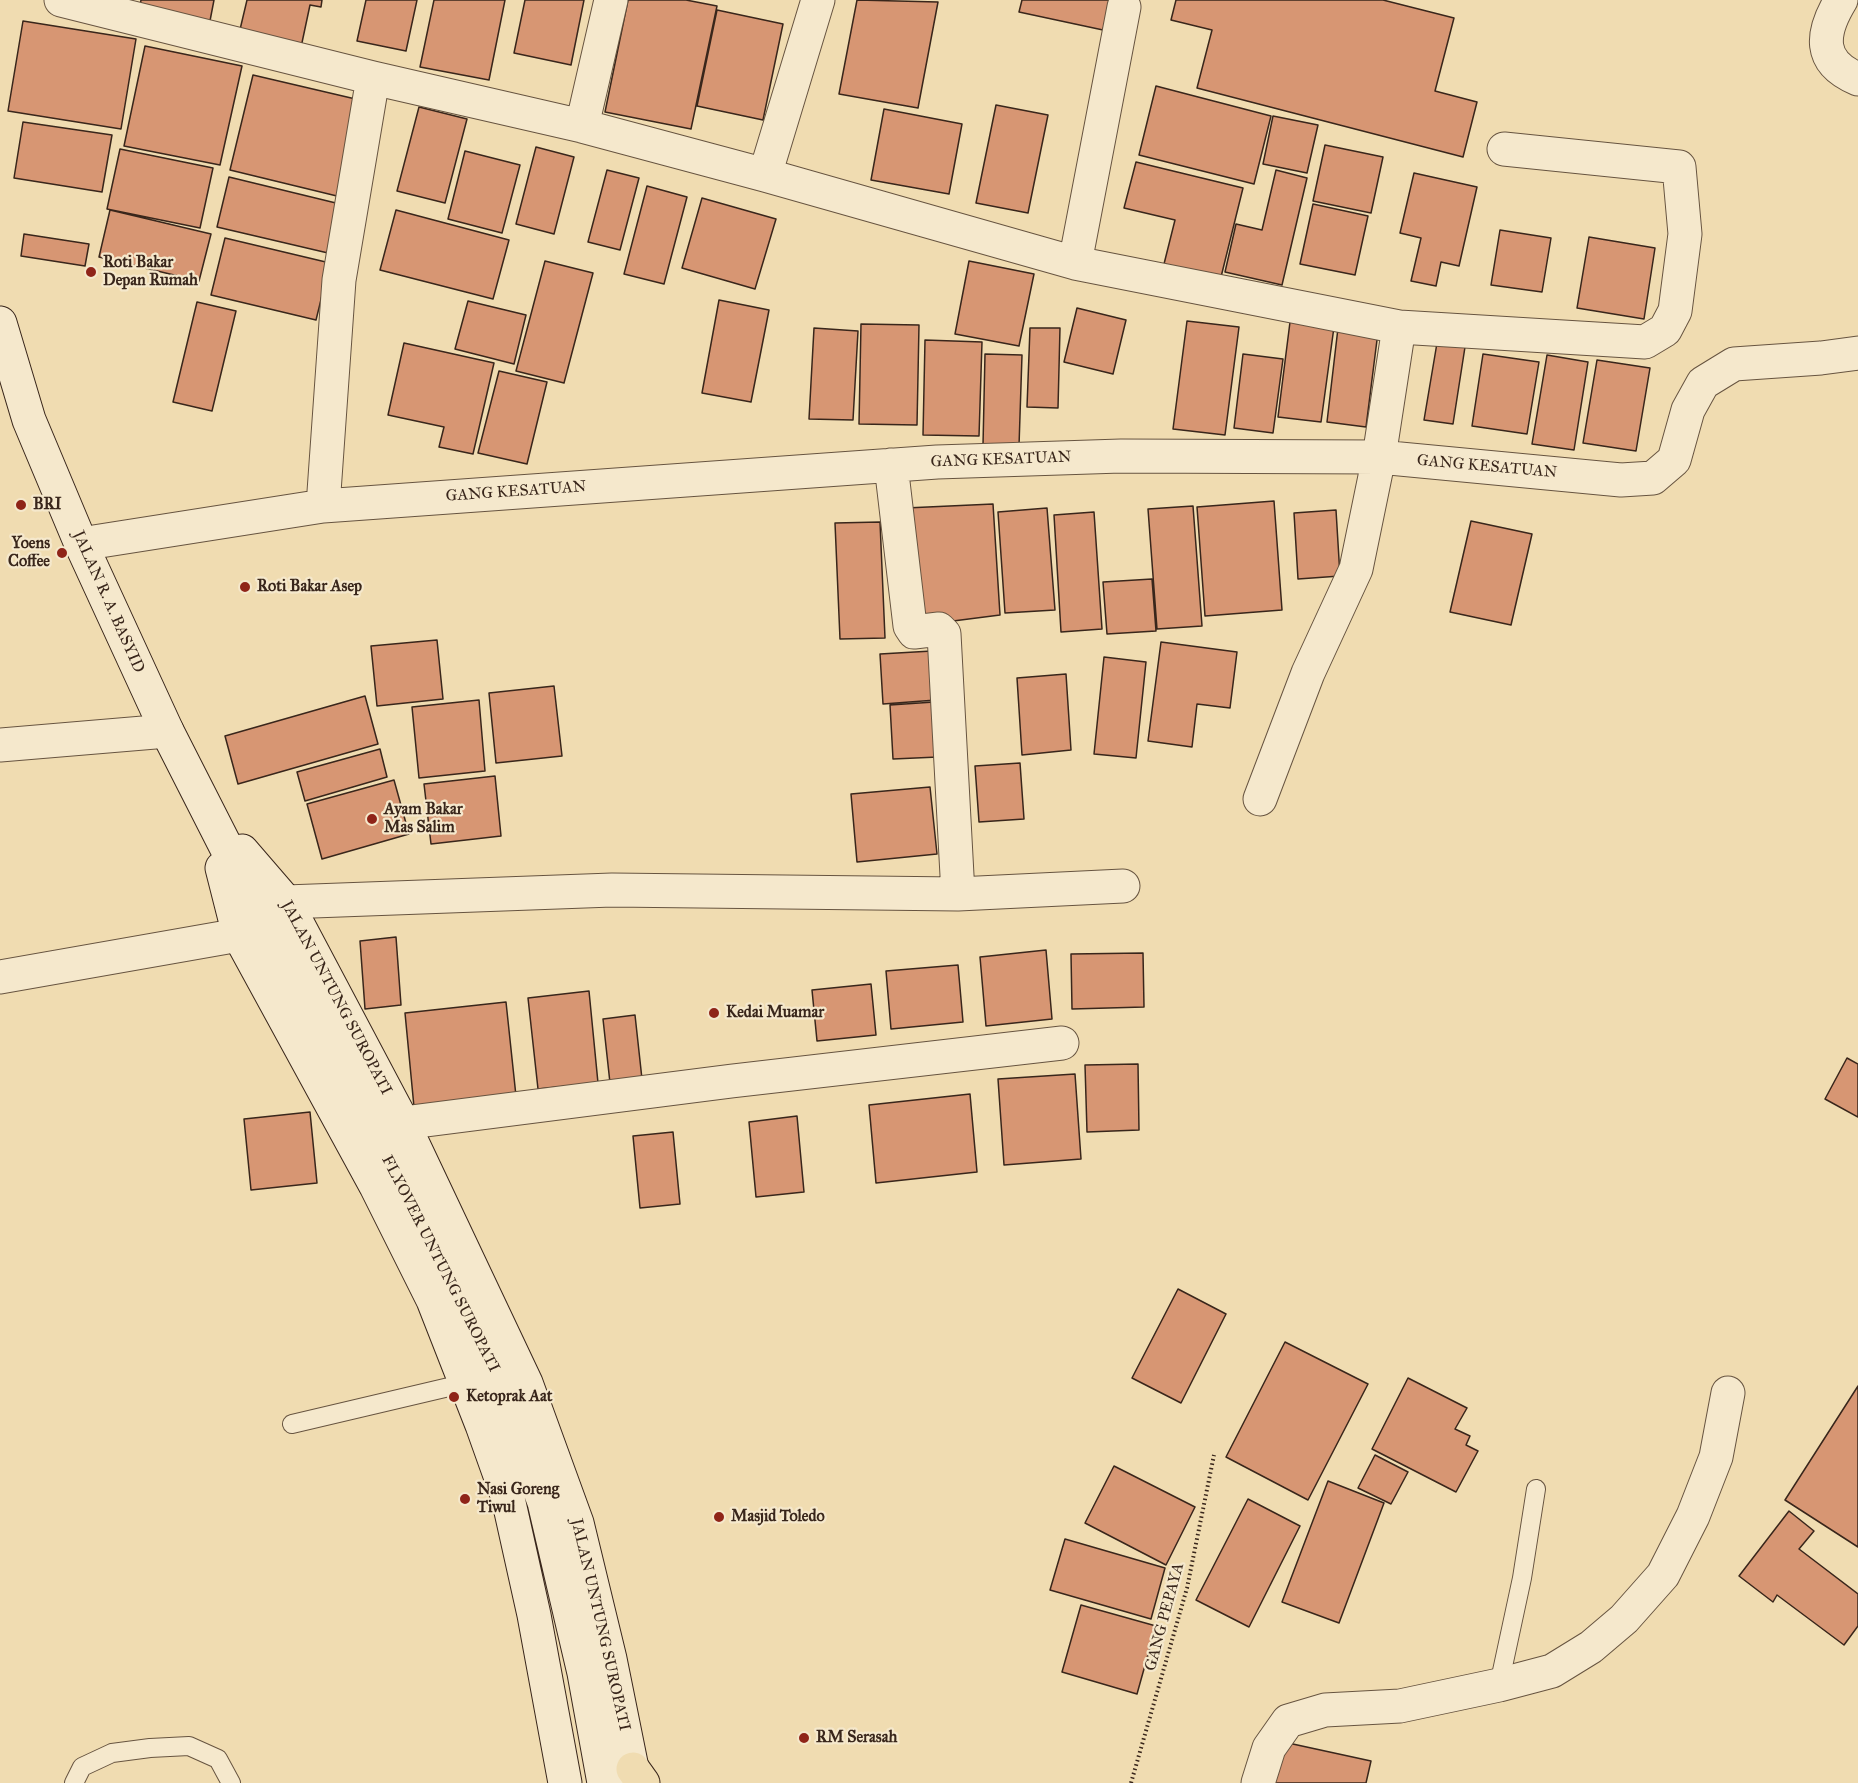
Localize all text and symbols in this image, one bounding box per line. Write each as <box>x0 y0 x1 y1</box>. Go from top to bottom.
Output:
place label: Roti Bakar Depan Rumah <box>103 253 198 291</box>
marker: Roti Bakar Depan Rumah <box>84 265 98 279</box>
street label: GANG KESATUAN <box>930 448 1072 472</box>
street label: GANG KESATUAN <box>1416 451 1558 483</box>
street label: GANG KESATUAN <box>445 478 587 506</box>
place label: BRI <box>33 495 62 515</box>
marker: BRI <box>14 498 28 512</box>
street label: JALAN R. A. BASYID <box>68 528 148 676</box>
place label: Yoens Coffee <box>8 534 50 572</box>
marker: Yoens Coffee <box>55 546 69 560</box>
place label: Roti Bakar Asep <box>257 577 362 597</box>
marker: Roti Bakar Asep <box>238 580 252 594</box>
place label: Ayam Bakar Mas Salim <box>384 800 463 838</box>
marker: Ayam Bakar Mas Salim <box>365 812 379 826</box>
street label: JALAN UNTUNG SUROPATI <box>277 898 395 1098</box>
place label: Kedai Muamar <box>726 1003 824 1023</box>
marker: Kedai Muamar <box>707 1006 721 1020</box>
street label: FLYOVER UNTUNG SUROPATI <box>377 1152 503 1376</box>
place label: Ketoprak Aat <box>466 1387 552 1407</box>
marker: Ketoprak Aat <box>447 1390 461 1404</box>
place label: Nasi Goreng Tiwul <box>477 1480 559 1518</box>
marker: Nasi Goreng Tiwul <box>458 1492 472 1506</box>
place label: Masjid Toledo <box>731 1507 825 1527</box>
marker: Masjid Toledo <box>712 1510 726 1524</box>
street label: JALAN UNTUNG SUROPATI <box>566 1517 634 1733</box>
street label: GANG PEPAYA <box>1141 1561 1189 1673</box>
place label: RM Serasah <box>816 1728 897 1748</box>
marker: RM Serasah <box>797 1731 811 1745</box>

